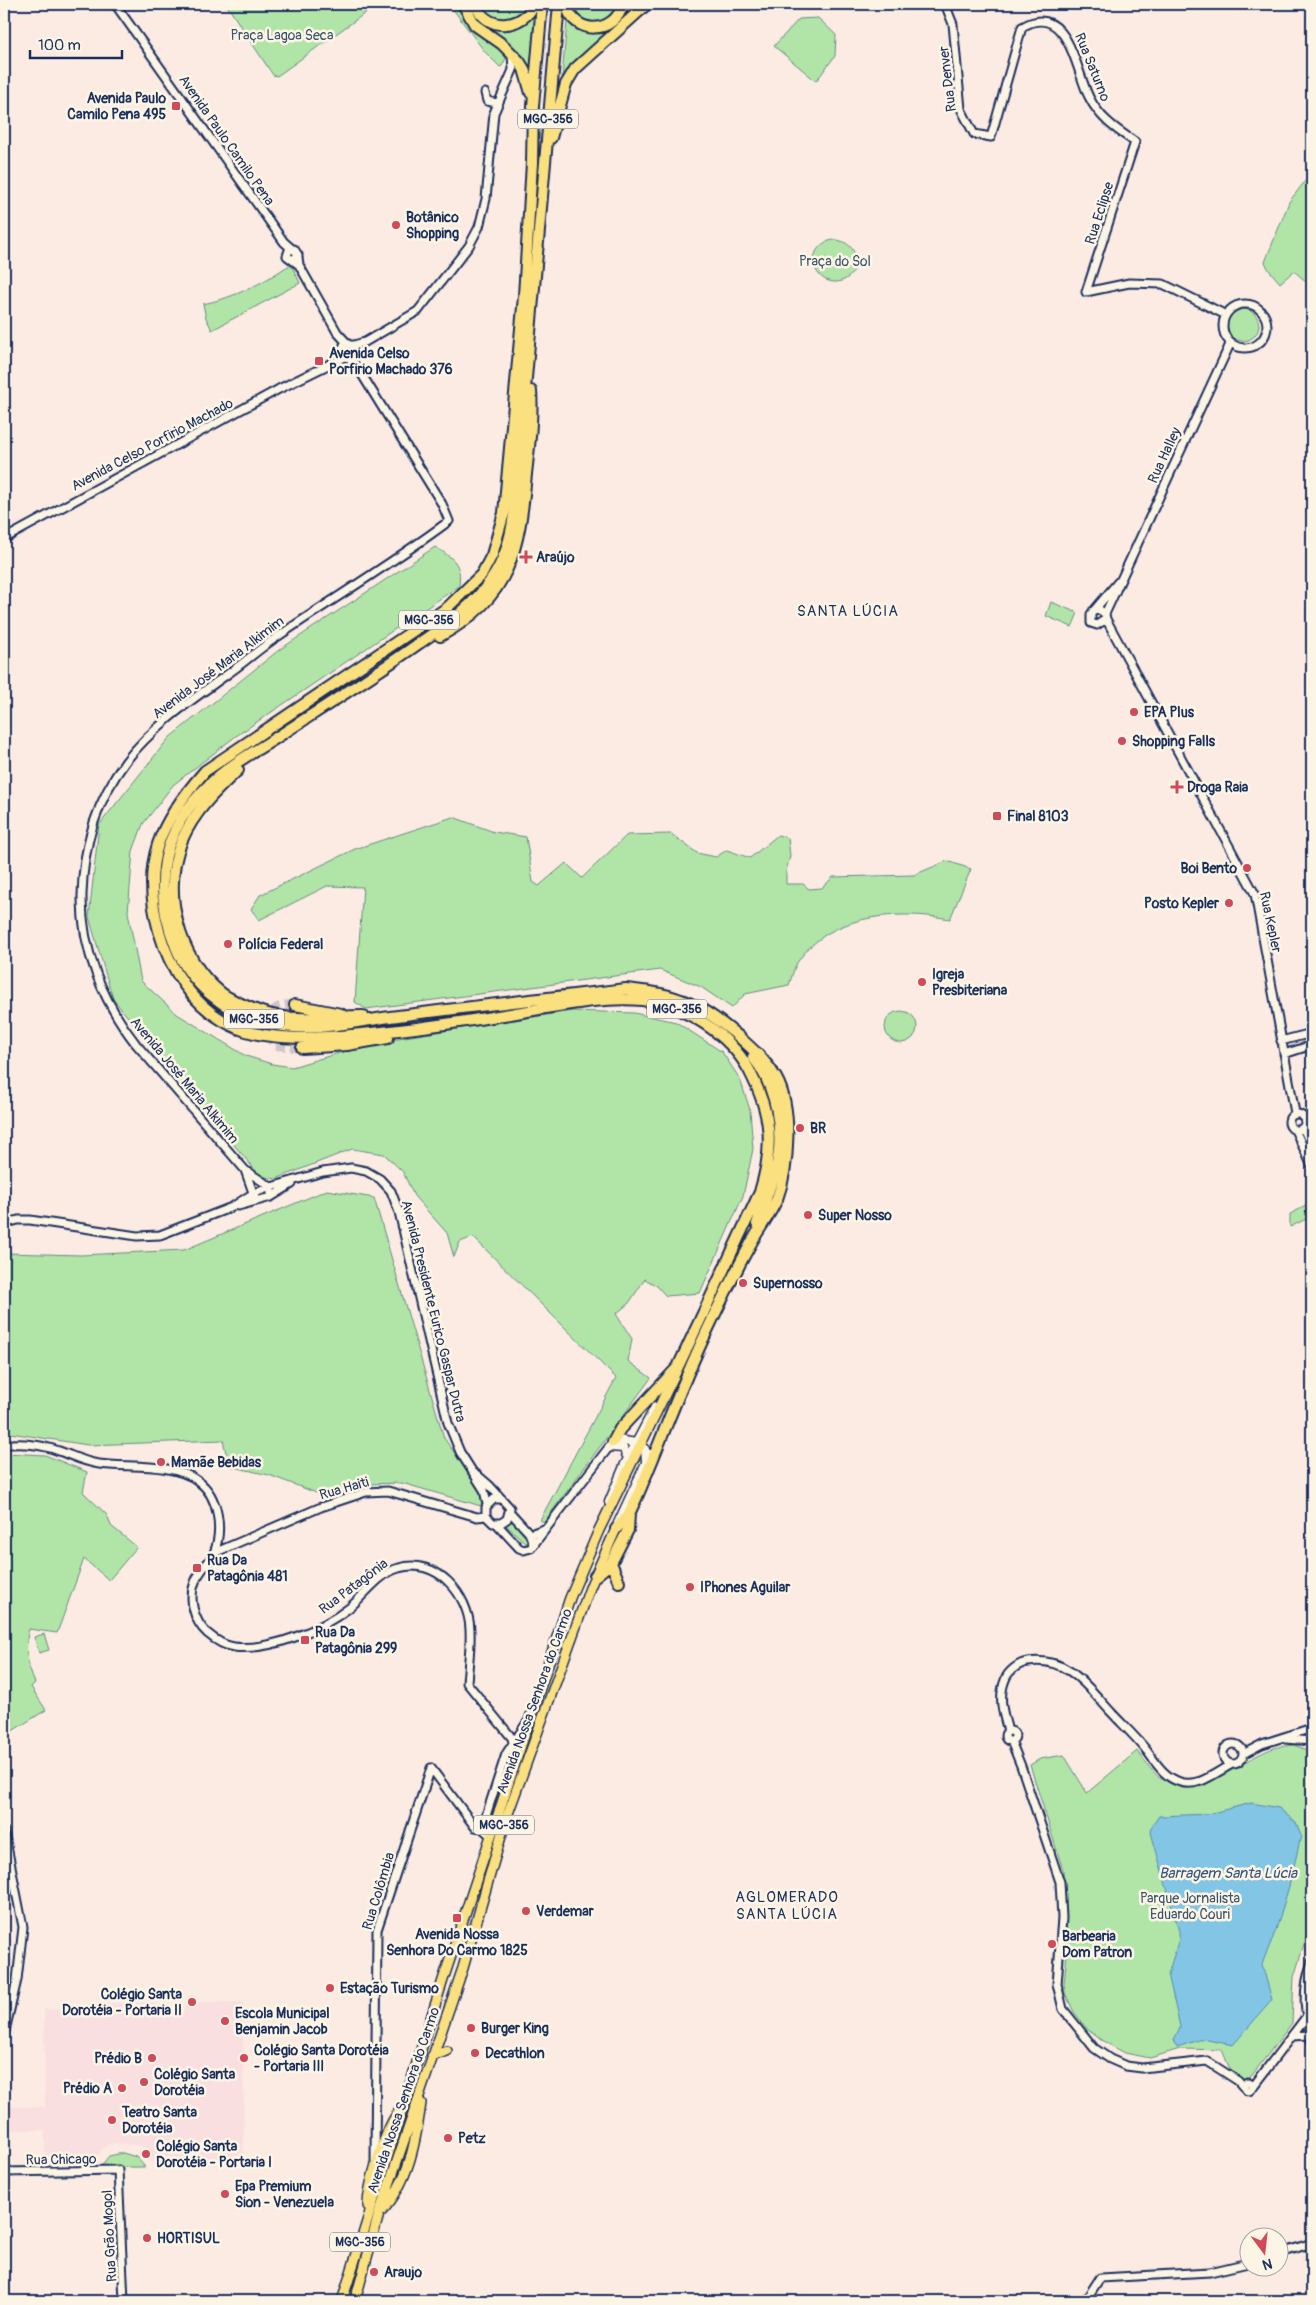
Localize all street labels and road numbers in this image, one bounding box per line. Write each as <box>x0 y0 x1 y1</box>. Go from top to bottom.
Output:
street label: Rua Saturno <box>1071 30 1114 104</box>
street label: Rua Denver <box>935 45 960 113</box>
street label: Avenida Paulo Camilo Pena <box>175 72 278 209</box>
road number: MGC-356 <box>518 110 578 128</box>
street label: Rua Eclipse <box>1081 180 1118 247</box>
street label: Avenida Celso Porfirio Machado <box>68 394 237 494</box>
street label: Rua Halley <box>1144 425 1185 486</box>
road number: MGC-356 <box>399 610 459 630</box>
street label: Avenida José Maria Alkimim <box>149 612 287 722</box>
street label: Rua Kepler <box>1256 890 1285 954</box>
road number: MGC-356 <box>647 1000 707 1019</box>
road number: MGC-356 <box>224 1010 284 1028</box>
street label: Avenida José Maria Alkimim <box>127 1014 243 1147</box>
street label: Avenida Presidente Eurico Gaspar Dutra <box>398 1198 469 1424</box>
street label: Rua Haiti <box>317 1473 371 1504</box>
street label: Rua Patagônia <box>316 1555 391 1618</box>
street label: Avenida Nossa Senhora do Carmo <box>493 1606 576 1796</box>
road number: MGC-356 <box>474 1816 534 1834</box>
street label: Rua Colômbia <box>359 1850 398 1932</box>
street label: Avenida Nossa Senhora do Carmo <box>364 2004 444 2195</box>
street label: Rua Chicago <box>26 2150 97 2169</box>
street label: Rua Grão Mogol <box>99 2189 120 2282</box>
road number: MGC-356 <box>330 2232 390 2252</box>

